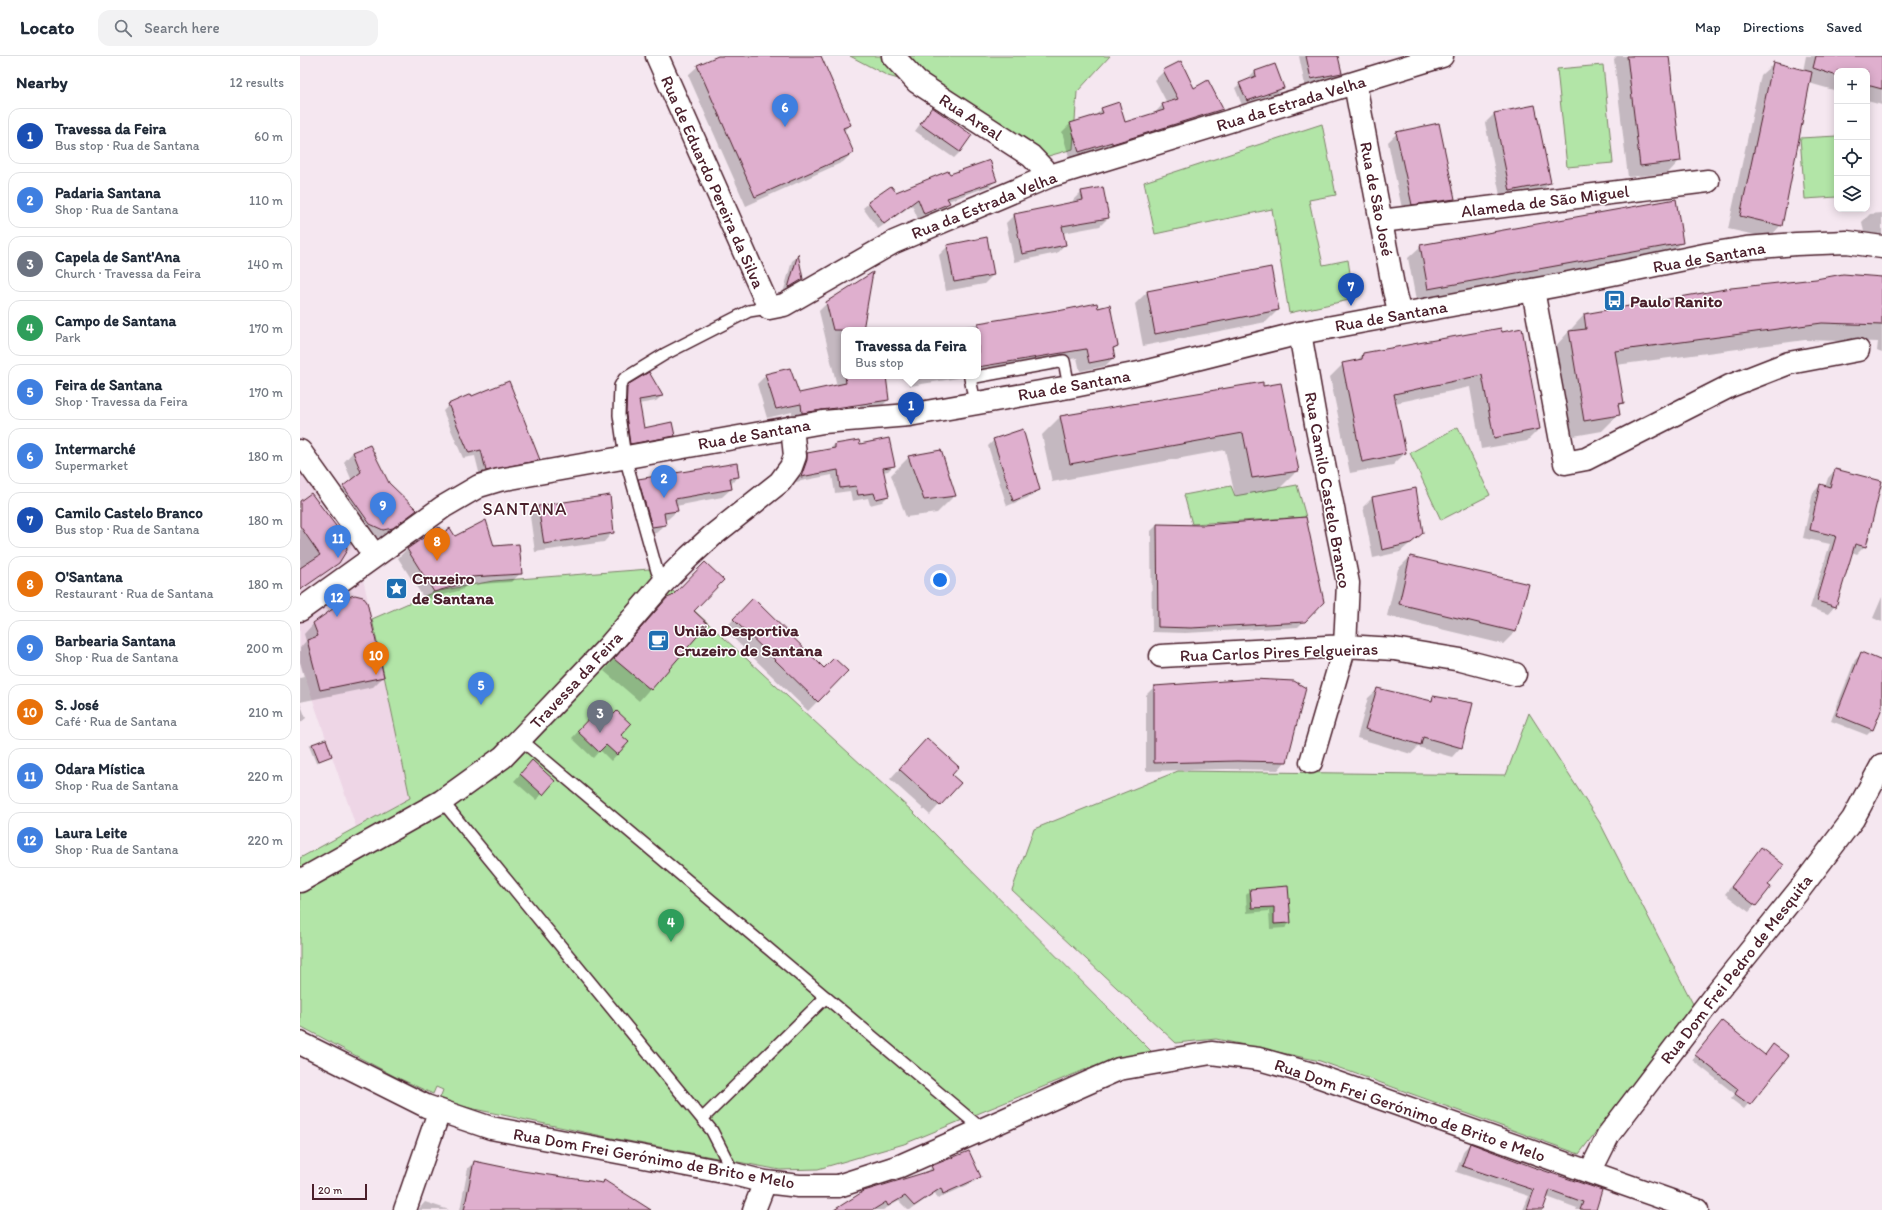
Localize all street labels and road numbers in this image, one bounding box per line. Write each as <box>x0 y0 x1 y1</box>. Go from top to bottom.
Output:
street label: Rua da Estrada Velha <box>1214 71 1368 135</box>
street label: Rua de Eduardo Pereira da Silva <box>657 73 769 292</box>
street label: Rua Areal <box>936 89 1007 145</box>
street label: Rua de São José <box>1356 140 1398 258</box>
street label: Rua da Estrada Velha <box>908 167 1060 243</box>
street label: Alameda de São Miguel <box>1460 181 1630 221</box>
street label: Rua de Santana <box>1651 237 1767 277</box>
street label: Rua de Santana <box>1333 296 1449 336</box>
street label: Rua de Santana <box>1016 365 1132 405</box>
street label: Rua Camilo Castelo Branco <box>1301 390 1355 590</box>
street label: Rua de Santana <box>696 414 812 454</box>
street label: Travessa da Feira <box>526 627 626 733</box>
street label: Rua Carlos Pires Felgueiras <box>1179 639 1379 665</box>
street label: Rua Dom Frei Pedro de Mesquita <box>1656 870 1816 1068</box>
street label: Rua Dom Frei Gerónimo de Brito e Melo <box>1272 1054 1548 1166</box>
street label: Rua Dom Frei Gerónimo de Brito e Melo <box>512 1123 796 1193</box>

